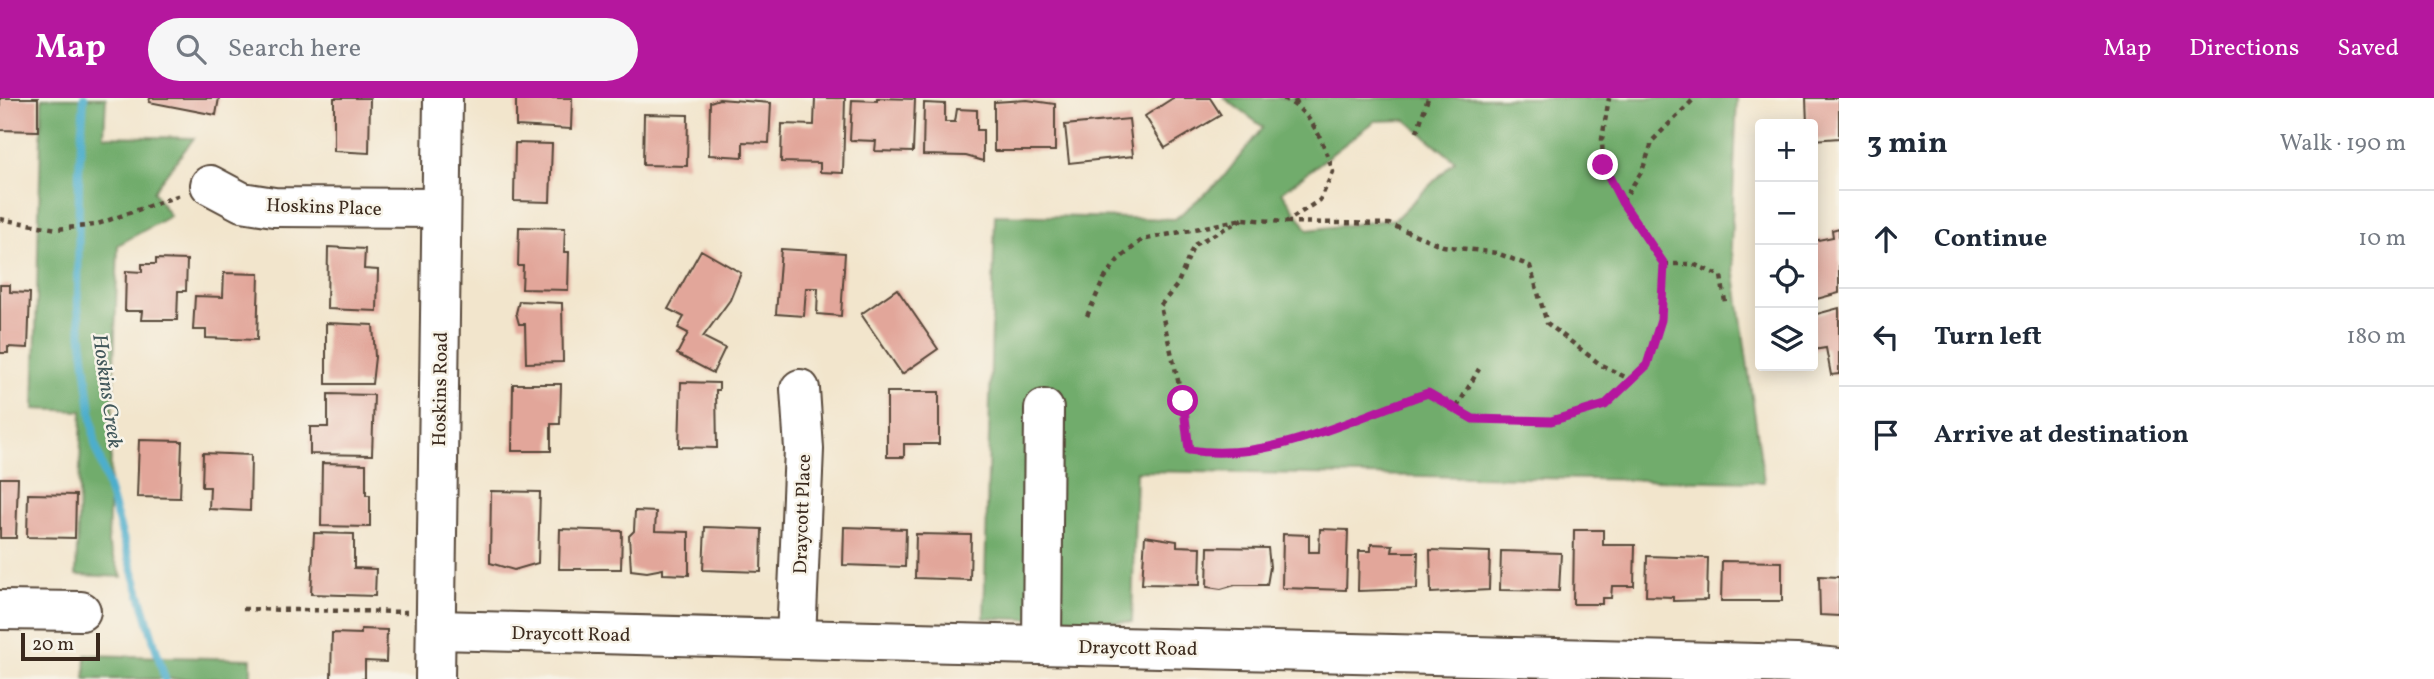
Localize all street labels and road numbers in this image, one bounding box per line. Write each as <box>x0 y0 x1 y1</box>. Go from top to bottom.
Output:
street label: Hoskins Place <box>266 193 382 223</box>
street label: Hoskins Road <box>427 331 455 447</box>
street label: Draycott Place <box>788 454 818 575</box>
street label: Draycott Road <box>511 621 631 649</box>
street label: Draycott Road <box>1078 635 1198 663</box>

